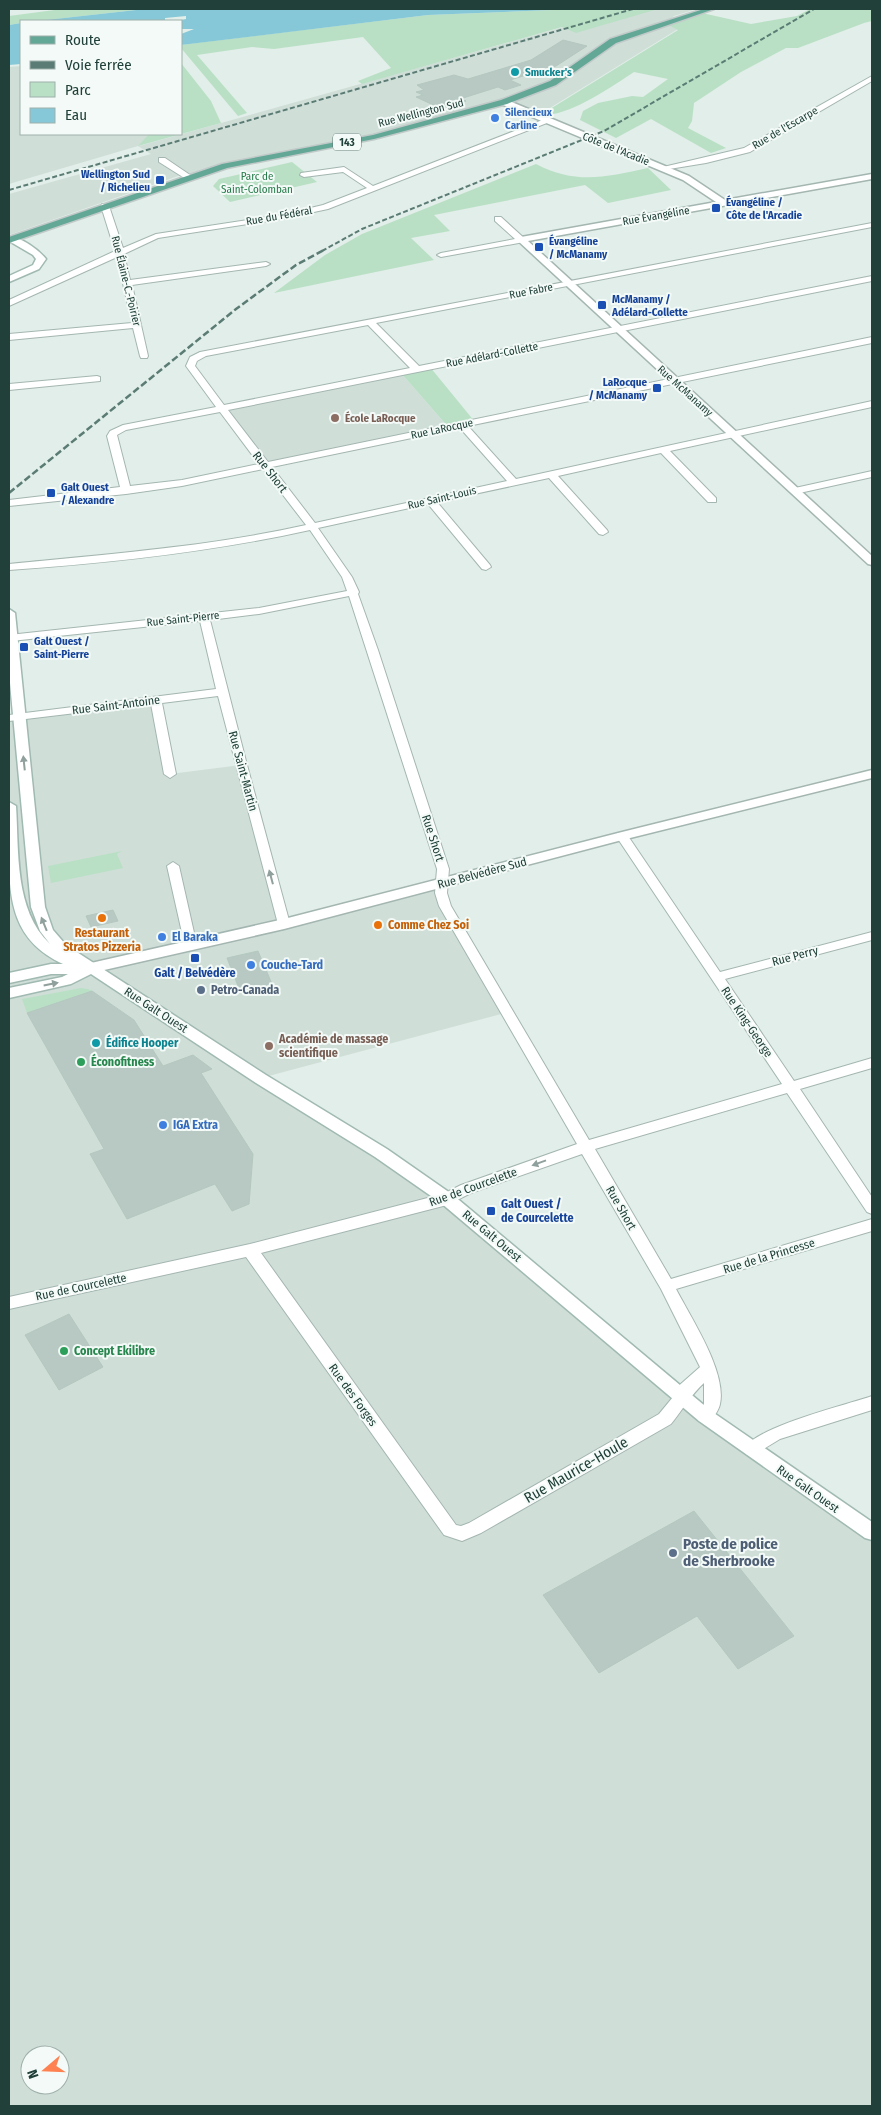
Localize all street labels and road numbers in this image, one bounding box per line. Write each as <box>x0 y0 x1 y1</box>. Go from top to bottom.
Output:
street label: Rue Wellington Sud <box>377 96 465 130</box>
street label: Rue de l'Escarpe <box>750 104 820 152</box>
street label: Côte de l'Acadie <box>581 130 651 168</box>
road number: 143 <box>333 134 361 150</box>
street label: Rue Évangéline <box>621 203 691 228</box>
street label: Rue du Fédéral <box>245 204 313 228</box>
street label: Rue Élaine-C.-Poirier <box>109 234 144 328</box>
street label: Rue Fabre <box>508 280 554 302</box>
street label: Rue Adélard-Collette <box>445 340 539 370</box>
street label: Rue McManamy <box>655 363 715 419</box>
street label: Rue LaRocque <box>410 416 474 442</box>
street label: Rue Short <box>250 449 290 495</box>
street label: Rue Saint-Louis <box>406 484 478 512</box>
street label: Rue Saint-Pierre <box>146 609 220 629</box>
street label: Rue Saint-Antoine <box>71 693 161 717</box>
street label: Rue Saint-Martin <box>226 729 260 813</box>
street label: Rue Short <box>419 813 447 863</box>
street label: Rue Belvédère Sud <box>436 854 528 892</box>
street label: Rue Perry <box>770 943 820 969</box>
street label: Rue Galt Ouest <box>122 984 190 1036</box>
street label: Rue King-George <box>718 984 776 1060</box>
street label: Rue de Courcelette <box>427 1165 519 1209</box>
street label: Rue Short <box>603 1184 639 1232</box>
street label: Rue Galt Ouest <box>460 1207 524 1265</box>
street label: Rue de la Princesse <box>722 1235 817 1277</box>
street label: Rue de Courcelette <box>34 1271 128 1303</box>
street label: Rue des Forges <box>326 1361 380 1429</box>
street label: Rue Maurice-Houle <box>521 1433 631 1507</box>
street label: Rue Galt Ouest <box>774 1462 842 1516</box>

